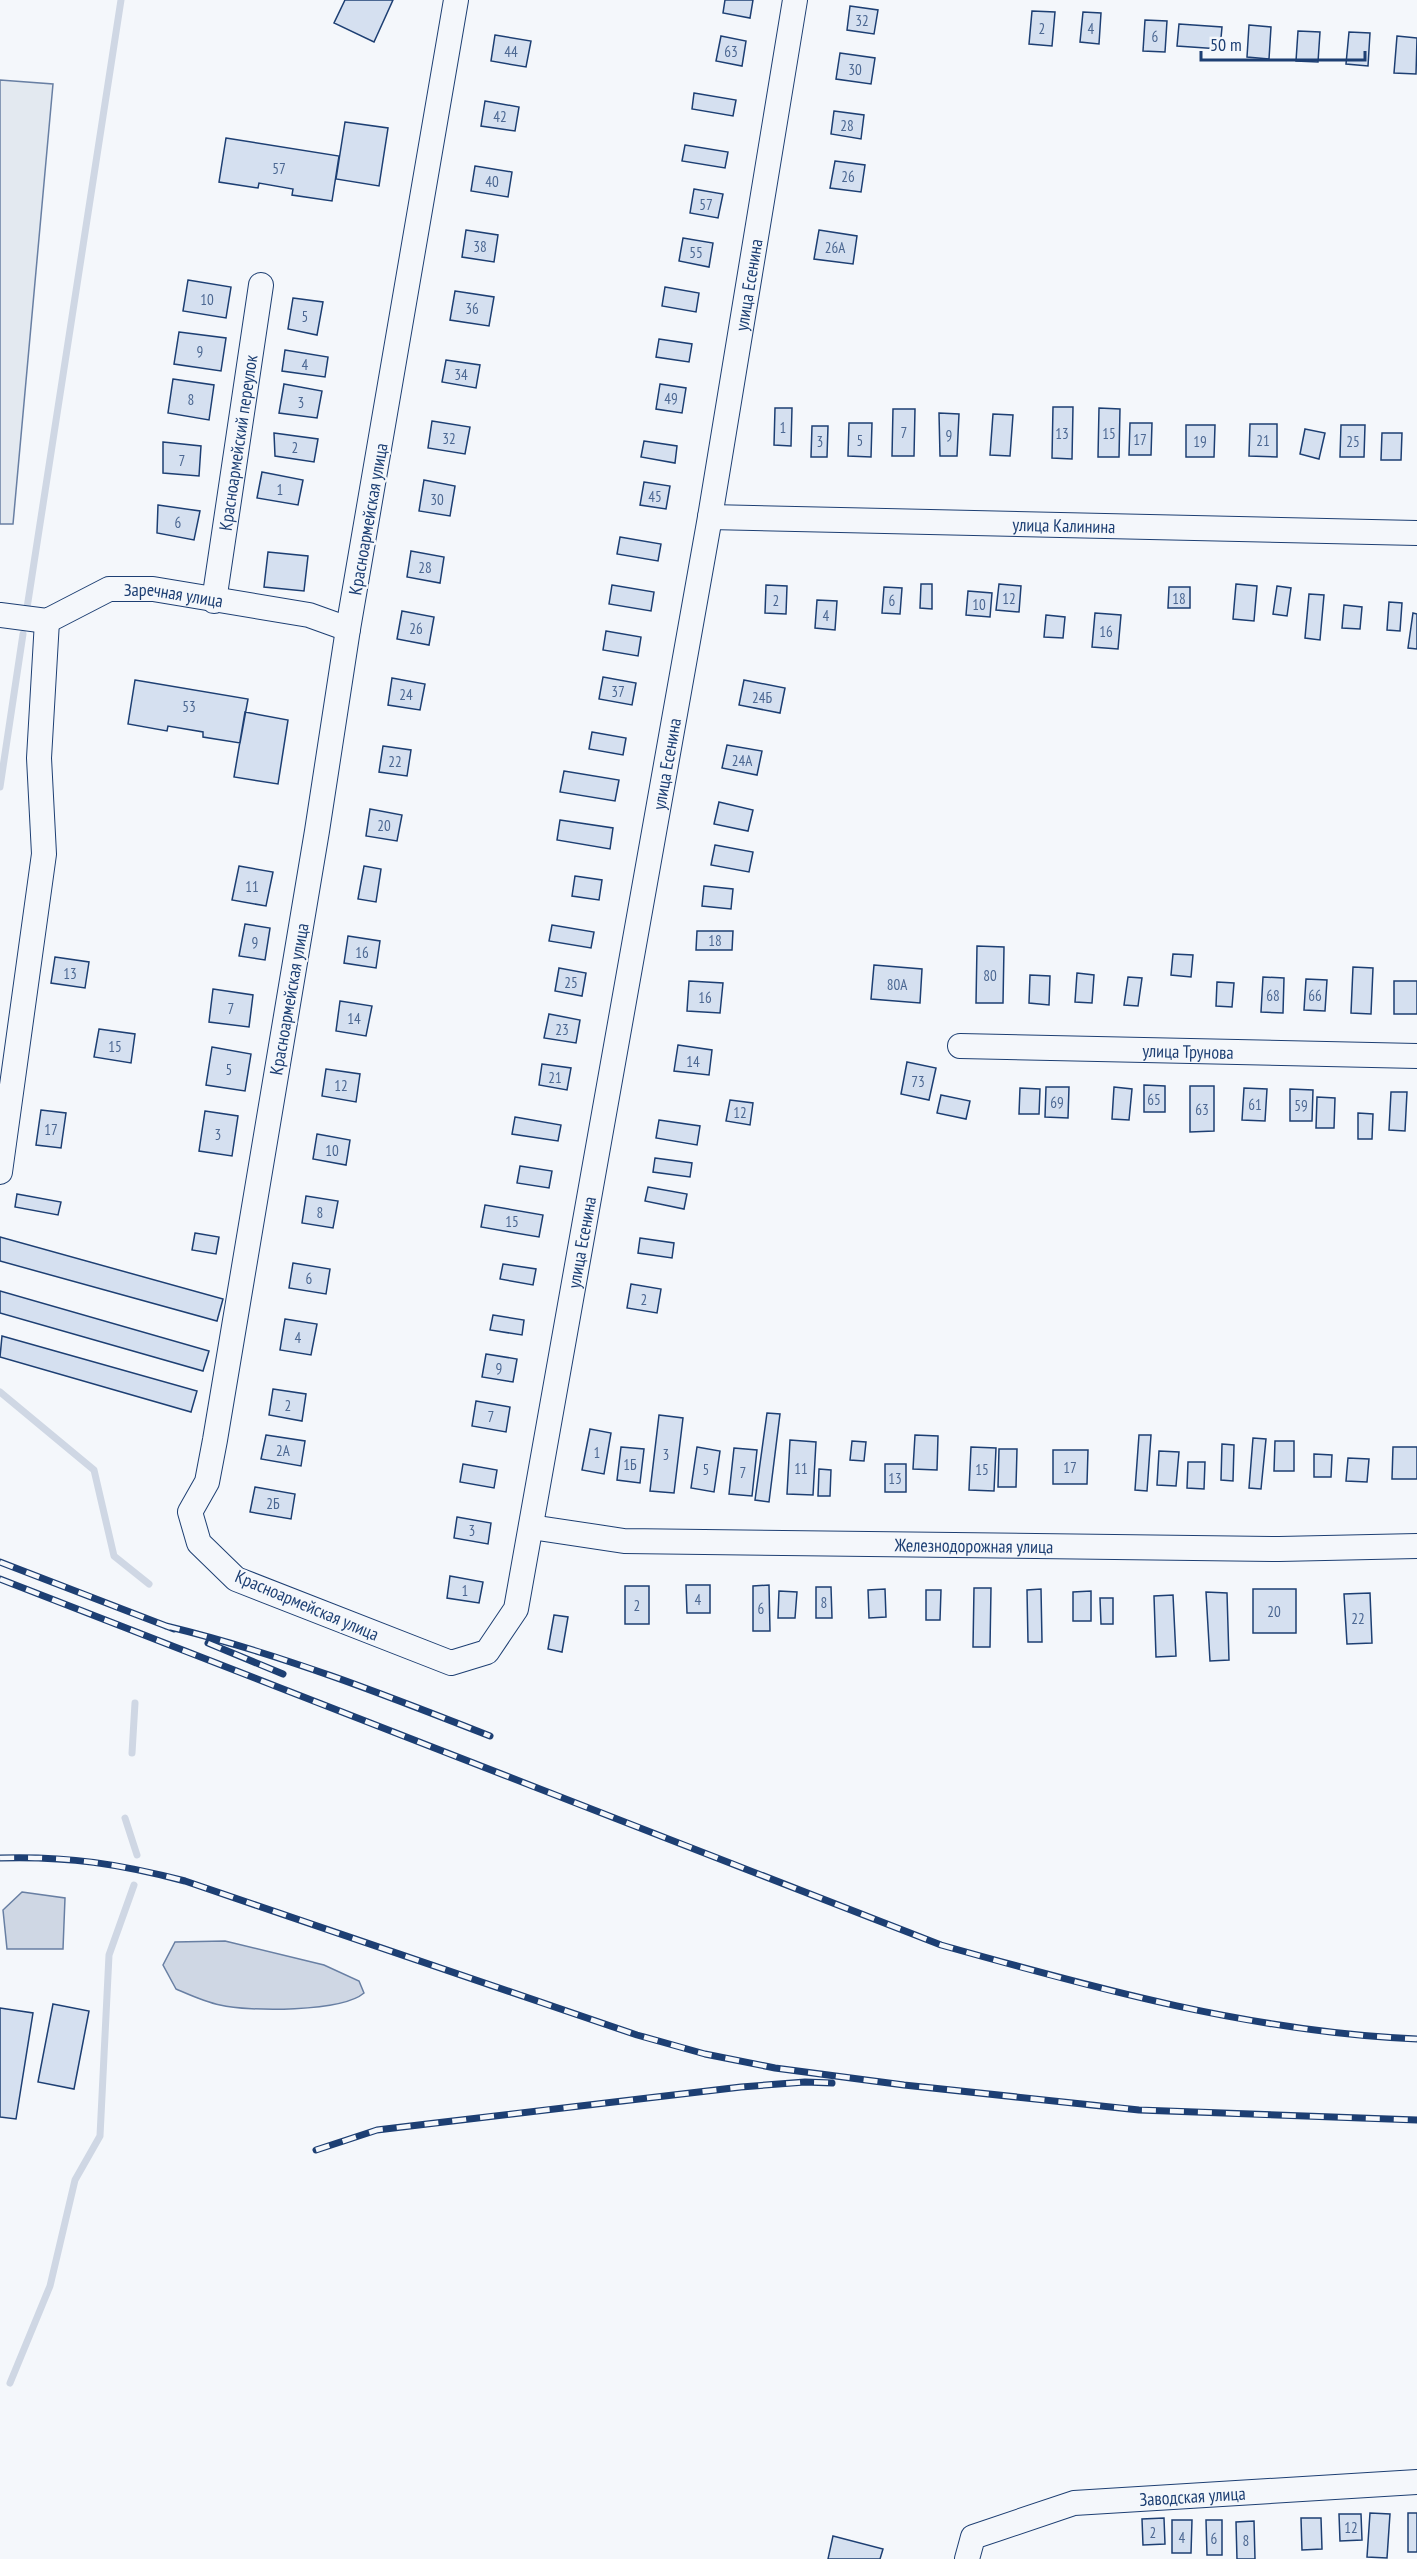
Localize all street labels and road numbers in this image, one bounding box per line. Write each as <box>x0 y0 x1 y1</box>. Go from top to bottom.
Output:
street label: улица Есенина <box>729 237 767 332</box>
street label: Красноармейский переулок <box>213 353 262 532</box>
street label: Красноармейская улица <box>343 441 393 597</box>
street label: улица Калинина <box>1012 512 1116 538</box>
street label: Заречная улица <box>124 578 225 612</box>
street label: улица Есенина <box>647 716 686 811</box>
street label: Красноармейская улица <box>264 921 314 1077</box>
street label: улица Трунова <box>1142 1038 1234 1063</box>
street label: улица Есенина <box>562 1195 601 1290</box>
street label: Железнодорожная улица <box>893 1533 1053 1558</box>
street label: Красноармейская улица <box>232 1564 382 1646</box>
street label: Заводская улица <box>1139 2481 1246 2510</box>

